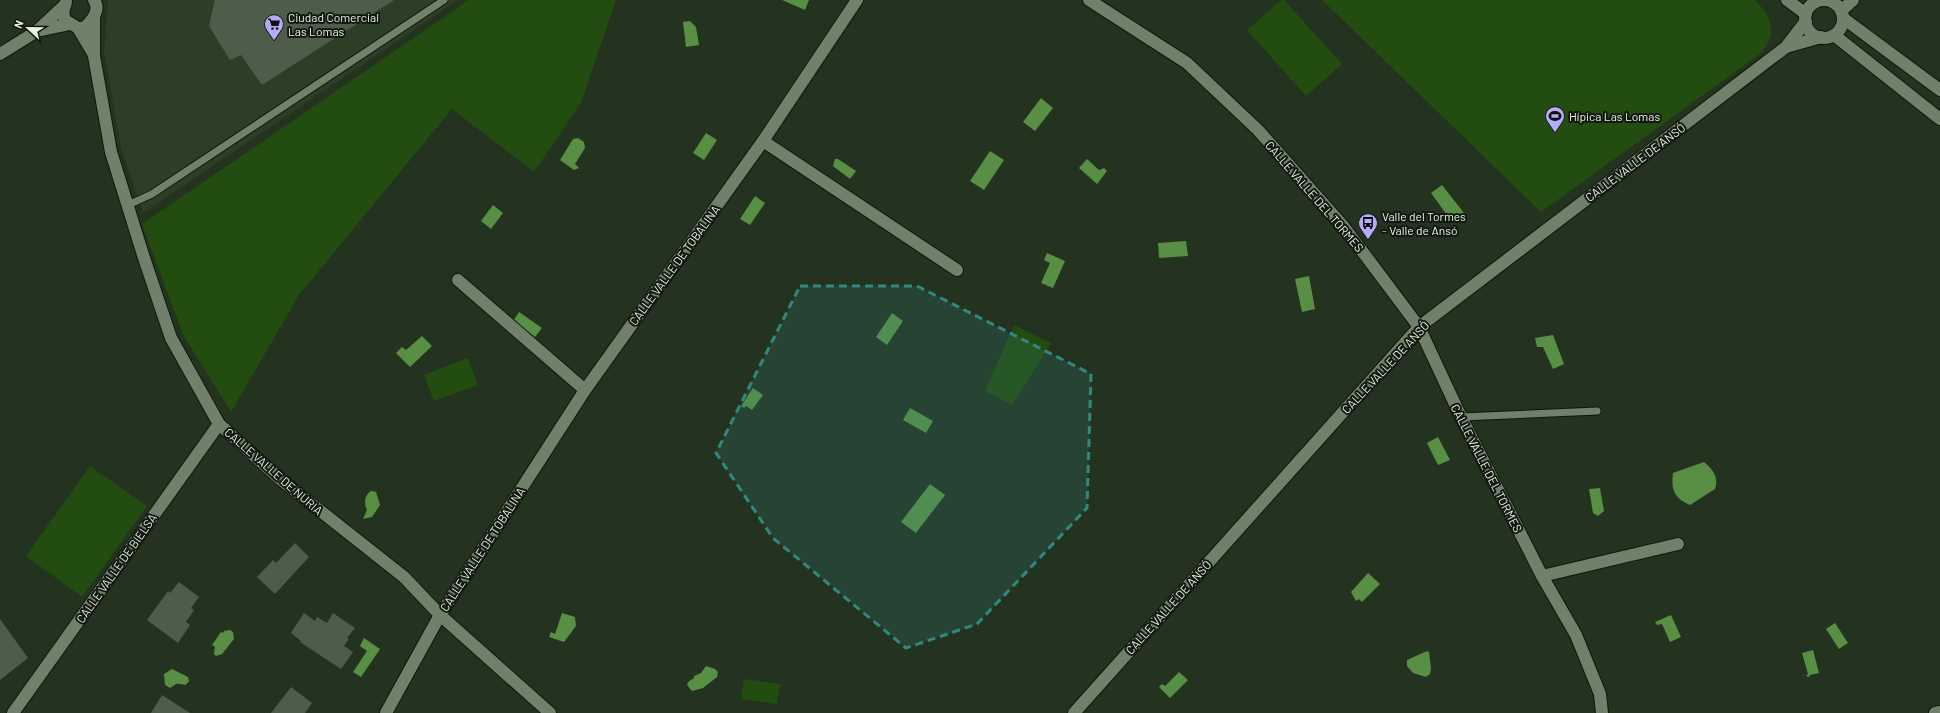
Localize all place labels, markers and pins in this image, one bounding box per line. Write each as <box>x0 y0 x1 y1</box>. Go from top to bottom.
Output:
place label: Ciudad Comercial Las Lomas <box>288 10 379 38</box>
supermarket icon: Ciudad Comercial Las Lomas <box>263 13 285 41</box>
sports icon: Hípica Las Lomas <box>1544 105 1566 133</box>
place label: Hípica Las Lomas <box>1569 109 1660 123</box>
place label: Valle del Tormes - Valle de Ansó <box>1382 209 1466 237</box>
bus stop icon: Valle del Tormes - Valle de Ansó <box>1357 212 1379 240</box>

